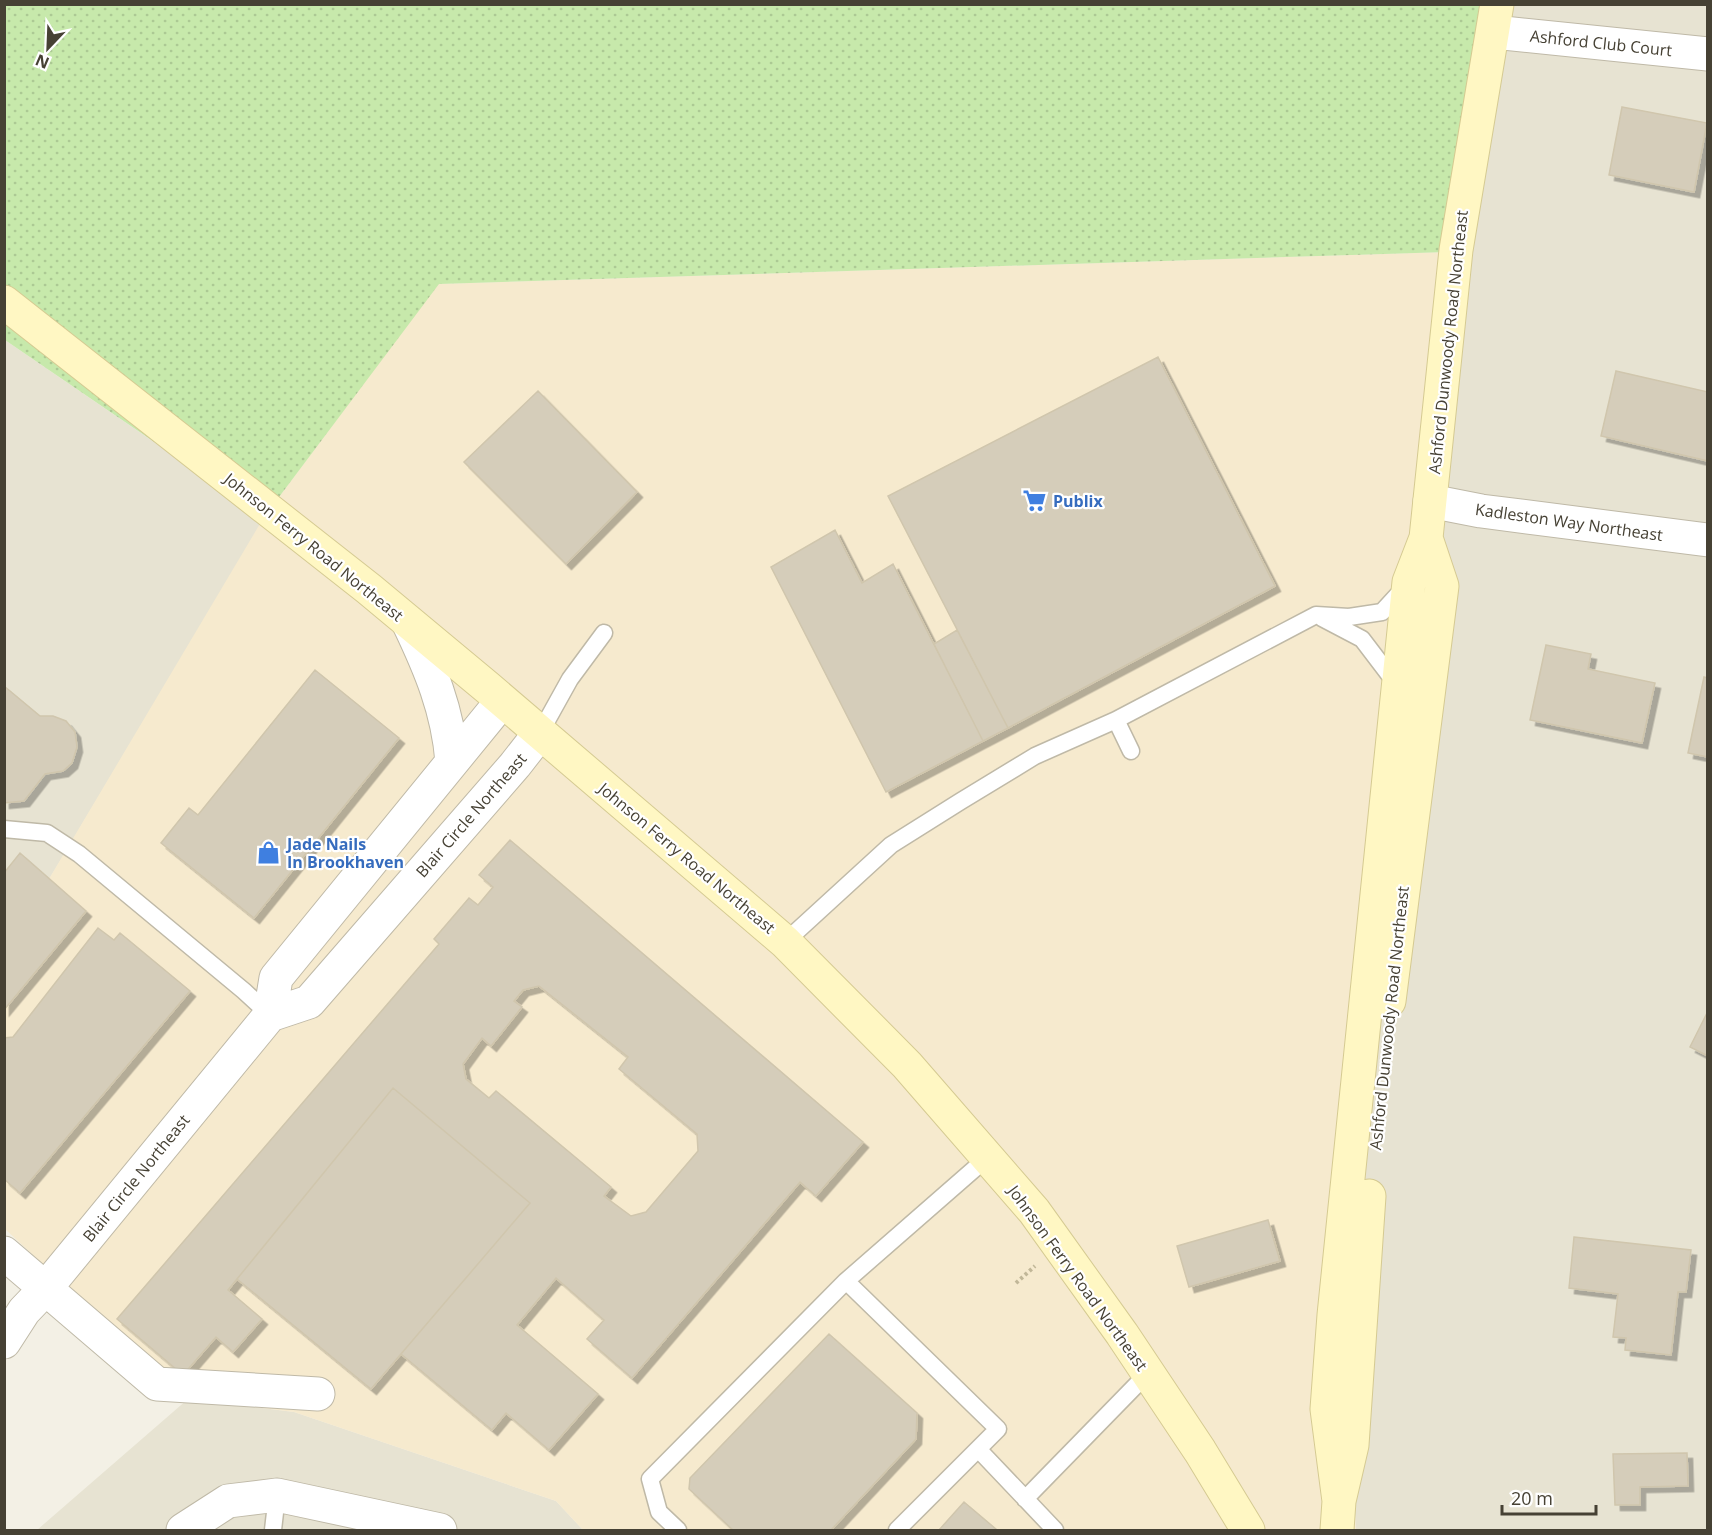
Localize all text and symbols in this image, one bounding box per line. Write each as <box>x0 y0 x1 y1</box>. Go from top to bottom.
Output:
north arrow <box>18 18 78 78</box>
street label: Ashford Club Court <box>1529 25 1673 61</box>
text: N <box>32 49 52 74</box>
street label: Ashford Dunwoody Road Northeast <box>1423 209 1473 475</box>
street label: Johnson Ferry Road Northeast <box>218 467 408 626</box>
supermarket icon: Publix <box>1022 488 1048 514</box>
place label: Publix <box>1053 490 1103 512</box>
street label: Kadleston Way Northeast <box>1474 498 1664 546</box>
street label: Blair Circle Northeast <box>411 748 531 882</box>
street label: Johnson Ferry Road Northeast <box>592 776 780 939</box>
place label: Jade Nails In Brookhaven <box>285 833 404 873</box>
shop icon: Jade Nails In Brookhaven <box>256 840 282 866</box>
street label: Ashford Dunwoody Road Northeast <box>1364 885 1414 1151</box>
street label: Blair Circle Northeast <box>78 1109 195 1246</box>
street label: Johnson Ferry Road Northeast <box>1002 1179 1153 1376</box>
scale bar <box>1502 1478 1596 1516</box>
text: 20 m <box>1511 1486 1553 1510</box>

